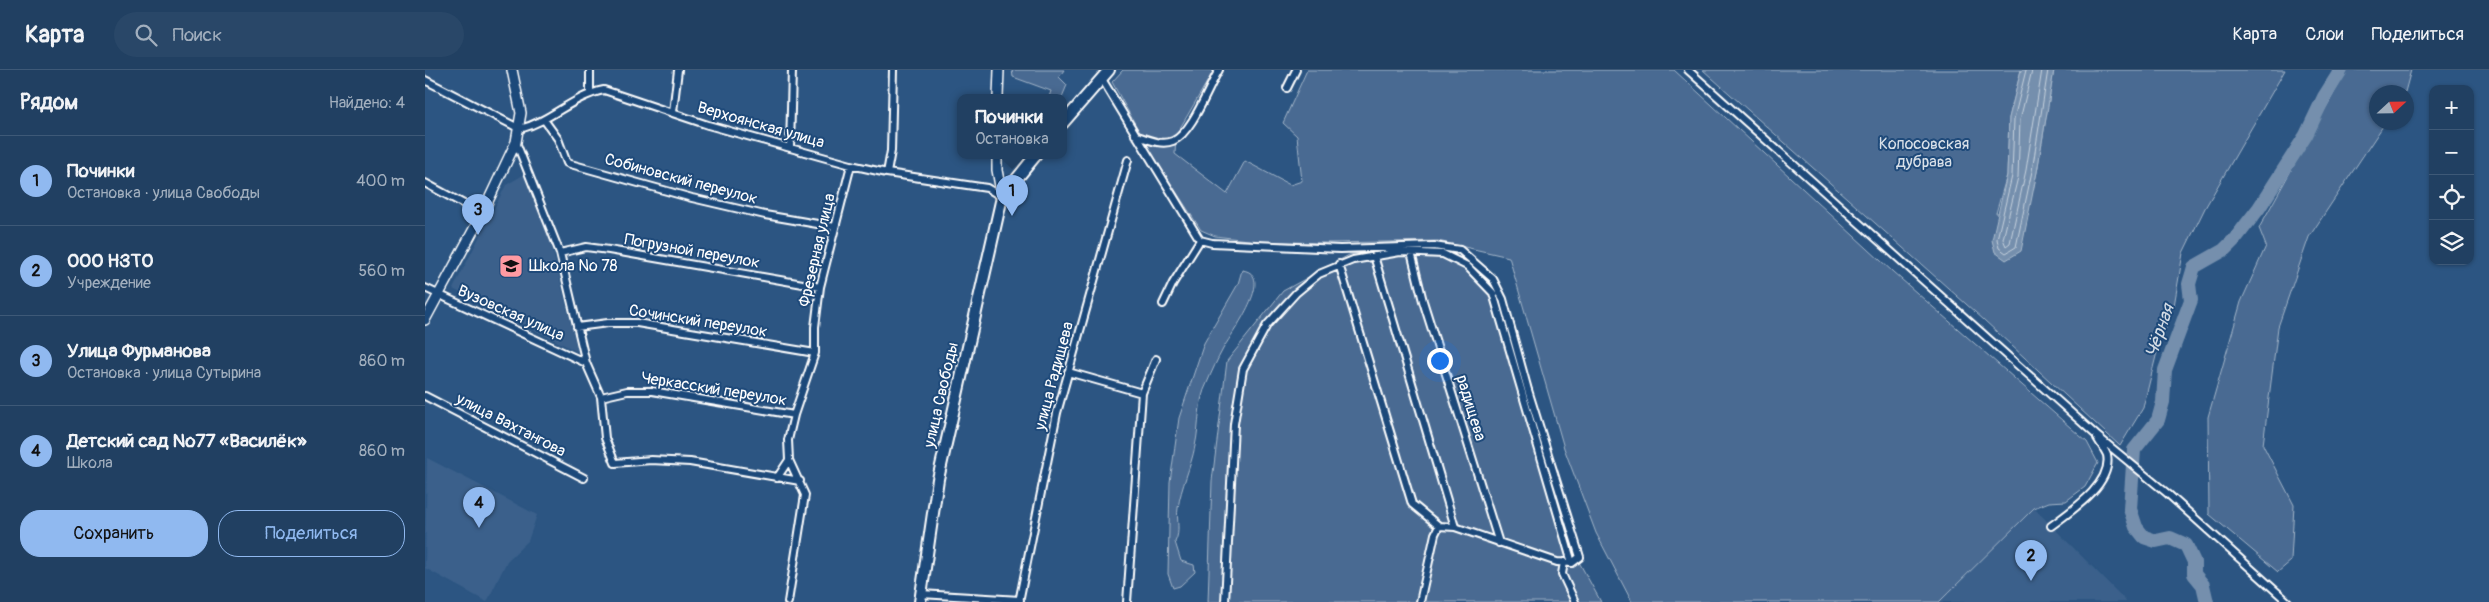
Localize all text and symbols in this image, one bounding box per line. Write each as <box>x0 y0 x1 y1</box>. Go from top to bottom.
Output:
search box <box>114 12 464 57</box>
text: Карта <box>25 20 84 49</box>
icon: search <box>132 21 160 49</box>
text: Поиск <box>172 23 222 47</box>
text: Карта <box>2233 23 2277 46</box>
text: Слои <box>2305 23 2343 46</box>
text: Поделиться <box>2371 23 2464 46</box>
north arrow <box>2369 85 2414 130</box>
map controls <box>2429 85 2474 265</box>
button: + <box>2429 85 2474 130</box>
text: Рядом <box>20 89 78 116</box>
text: Найдено: 4 <box>329 93 405 113</box>
popup <box>957 94 1067 159</box>
street label: Верхоянская улица <box>695 97 827 153</box>
text: Починки <box>975 105 1043 129</box>
text: Остановка <box>975 129 1049 149</box>
button: − <box>2429 130 2474 175</box>
park label: Копосовская дубрава <box>1879 134 1969 172</box>
street label: Собиновский переулок <box>602 149 760 209</box>
text: Починки <box>67 159 134 183</box>
text: 1 <box>33 171 39 191</box>
text: 400 m <box>356 171 405 191</box>
pin: 1 <box>996 175 1028 216</box>
button: locate <box>2429 175 2474 220</box>
text: Остановка · улица Свободы <box>67 183 260 203</box>
street label: Фрезерная улица <box>794 191 840 309</box>
pin: 3 <box>462 194 494 235</box>
button: layers <box>2429 220 2474 265</box>
street label: Погрузной переулок <box>623 229 761 273</box>
text: ООО НЗТО <box>67 249 153 273</box>
school or university icon: Школа № 78 <box>498 253 524 279</box>
place label: Школа № 78 <box>529 256 618 276</box>
text: 2 <box>32 261 40 281</box>
text: 560 m <box>358 261 405 281</box>
text: Учреждение <box>67 273 151 293</box>
street label: Вузовская улица <box>455 281 567 345</box>
street label: Сочинский переулок <box>627 300 769 342</box>
water label: Чёрная <box>2140 300 2180 361</box>
street label: улица Радищева <box>1030 320 1078 433</box>
text: Улица Фурманова <box>67 339 211 363</box>
street label: улица Свободы <box>919 340 963 451</box>
your location <box>1427 348 1453 374</box>
text: 3 <box>32 351 40 371</box>
text: 860 m <box>359 351 405 371</box>
text: Остановка · улица Сутырина <box>67 363 261 383</box>
street label: Черкасский переулок <box>640 368 788 410</box>
street label: радищева <box>1452 373 1490 443</box>
street label: улица Вахтангова <box>452 388 569 461</box>
text: Детский сад №77 «Василёк» <box>67 429 307 453</box>
text: 4 <box>31 441 41 461</box>
text: 860 m <box>359 441 405 461</box>
text: Школа <box>67 453 113 473</box>
pin: 4 <box>463 487 495 528</box>
button: Сохранить <box>20 510 208 557</box>
button: Поделиться <box>218 510 405 557</box>
pin: 2 <box>2015 540 2047 581</box>

